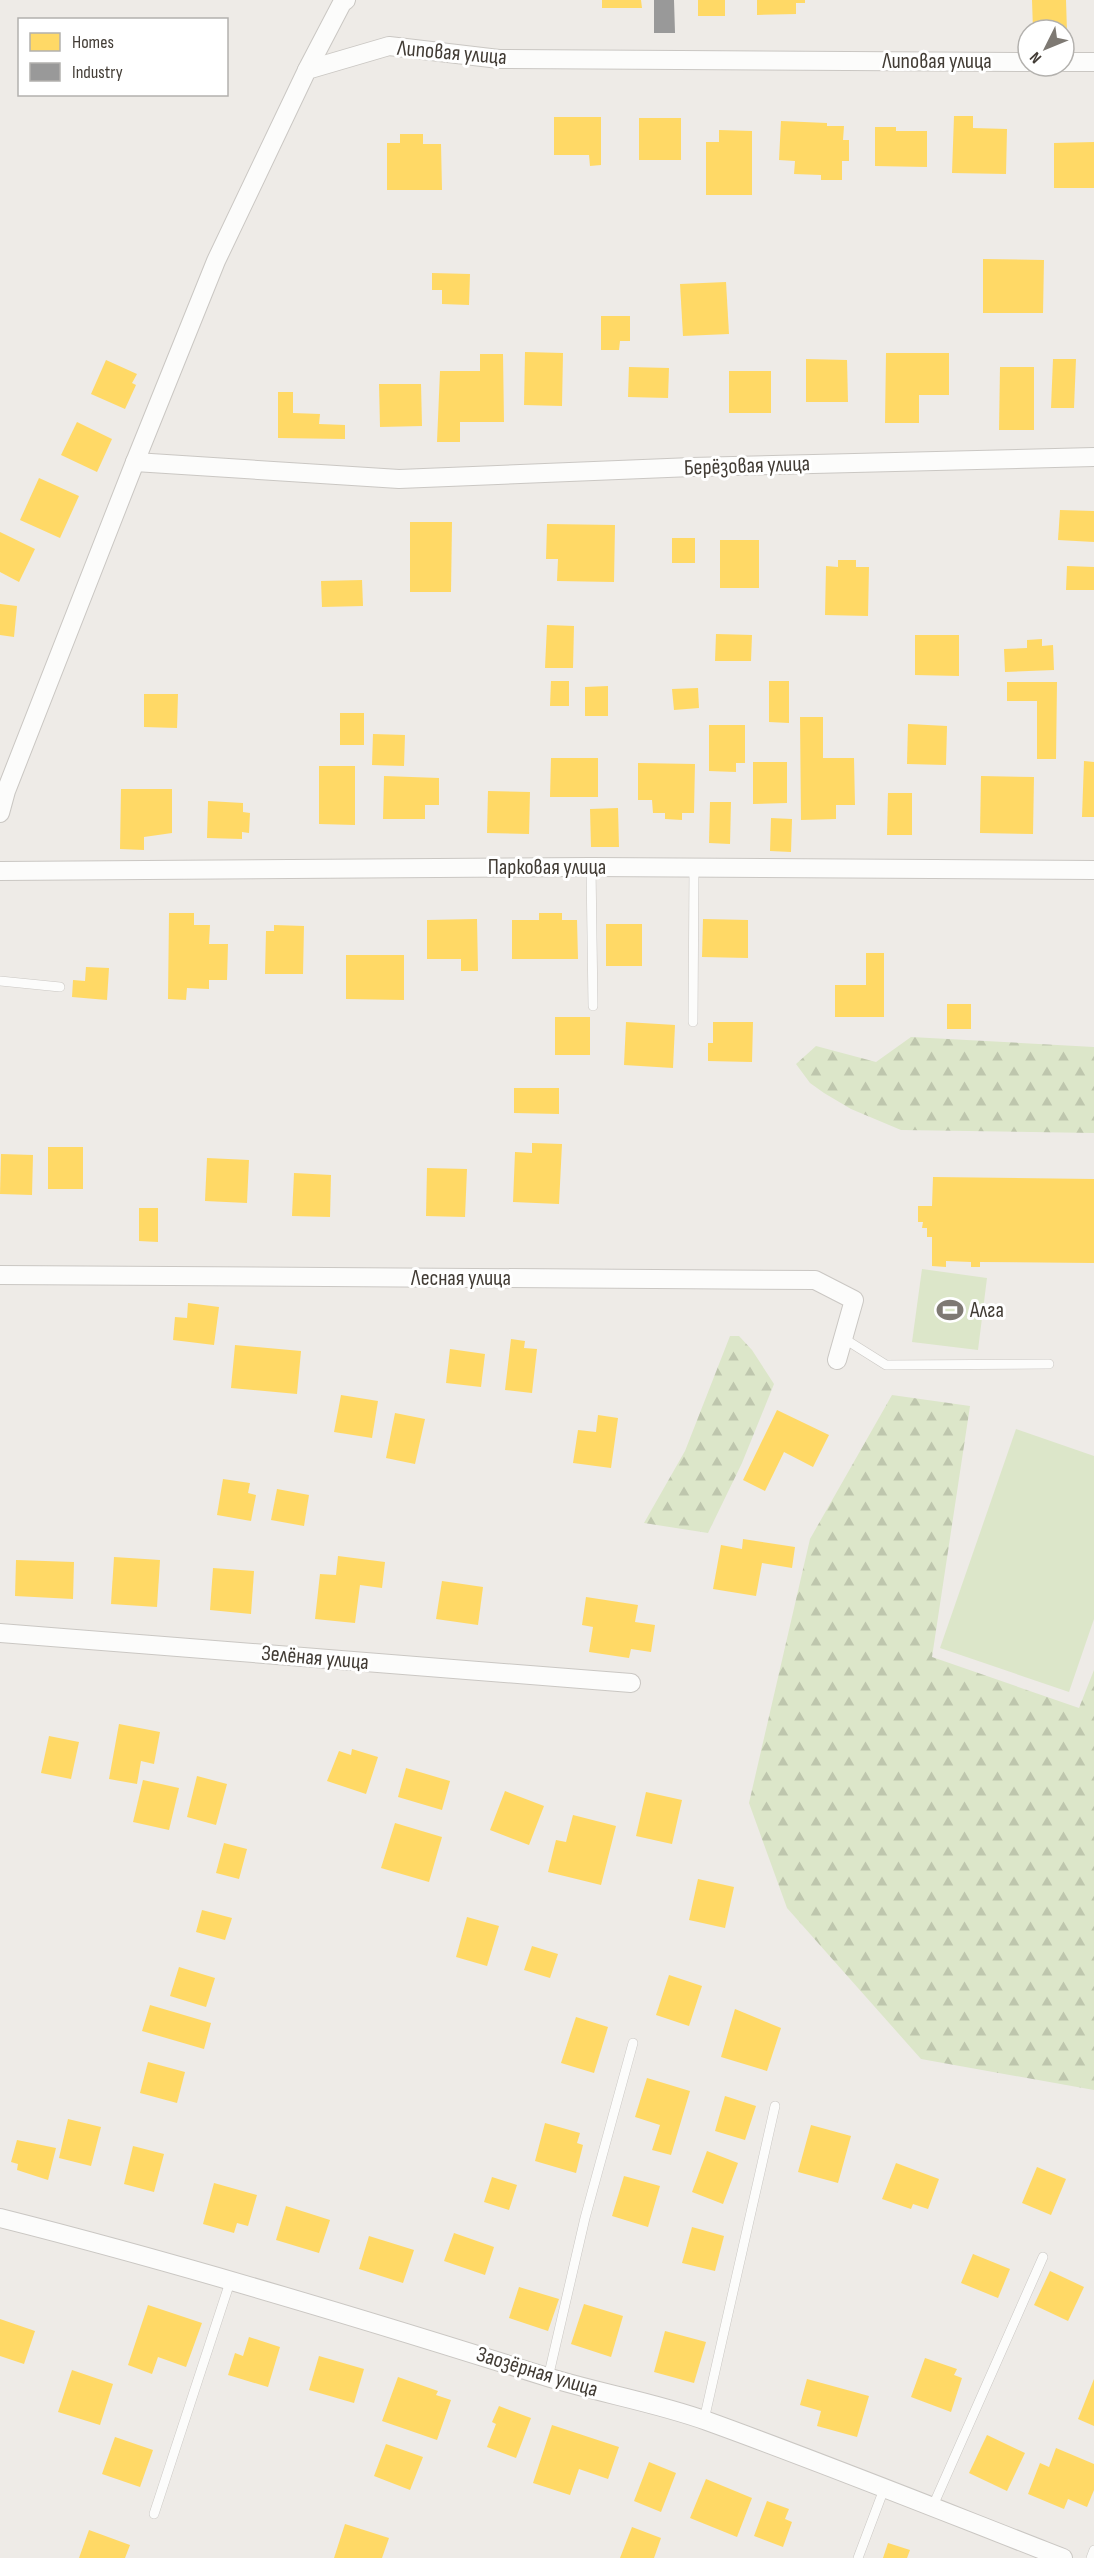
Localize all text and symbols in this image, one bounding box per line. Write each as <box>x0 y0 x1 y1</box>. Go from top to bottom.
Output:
legend <box>18 18 228 96</box>
north arrow <box>1016 18 1076 78</box>
text: Homes <box>72 32 114 53</box>
street label: Липовая улица <box>395 35 508 71</box>
street label: Липовая улица <box>881 48 992 75</box>
text: N <box>1026 48 1046 67</box>
text: Industry <box>72 62 123 83</box>
street label: Берёзовая улица <box>683 450 811 482</box>
street label: Парковая улица <box>488 854 606 881</box>
street label: Лесная улица <box>410 1265 511 1292</box>
sports icon: Алга <box>935 1295 965 1325</box>
place label: Алга <box>969 1297 1004 1324</box>
street label: Зелёная улица <box>260 1640 370 1676</box>
street label: Заозёрная улица <box>473 2341 601 2403</box>

